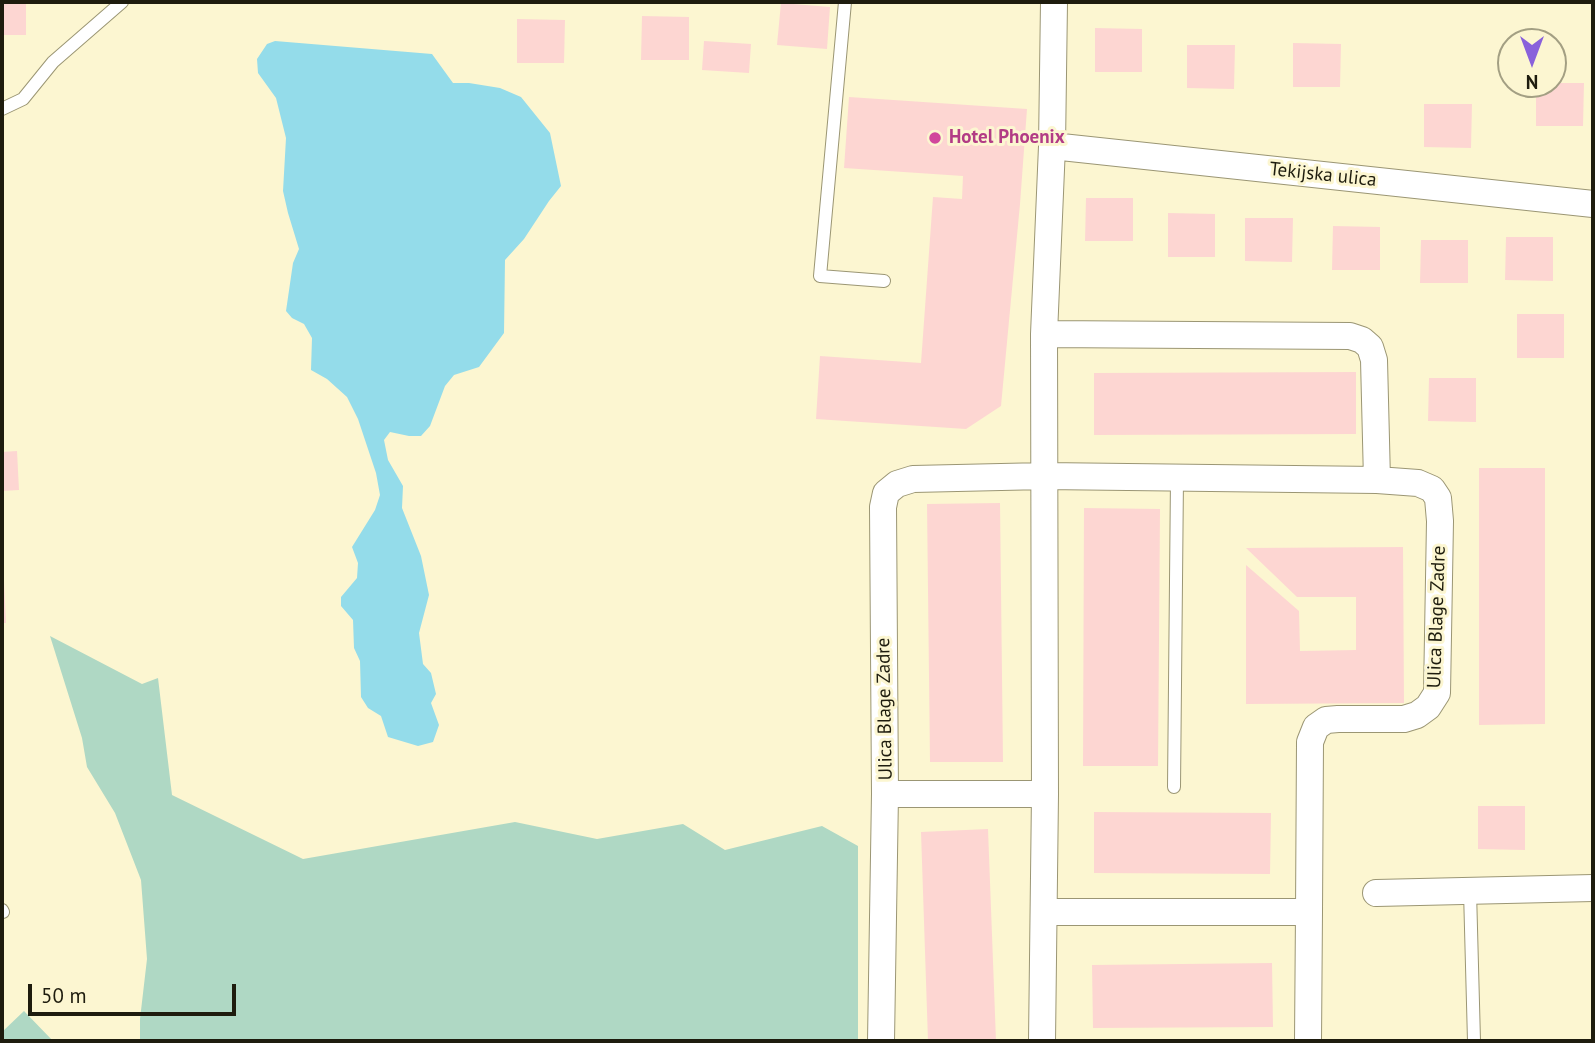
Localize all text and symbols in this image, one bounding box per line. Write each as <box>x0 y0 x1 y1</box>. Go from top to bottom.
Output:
north arrow <box>1497 28 1567 98</box>
text: N <box>1526 70 1538 94</box>
place label: Hotel Phoenix <box>949 127 1065 149</box>
marker: Hotel Phoenix <box>927 130 943 146</box>
street label: Tekijska ulica <box>1268 158 1378 192</box>
street label: Ulica Blage Zadre <box>1423 545 1451 689</box>
street label: Ulica Blage Zadre <box>872 637 898 781</box>
scale bar <box>32 970 240 1014</box>
text: 50 m <box>41 982 87 1009</box>

